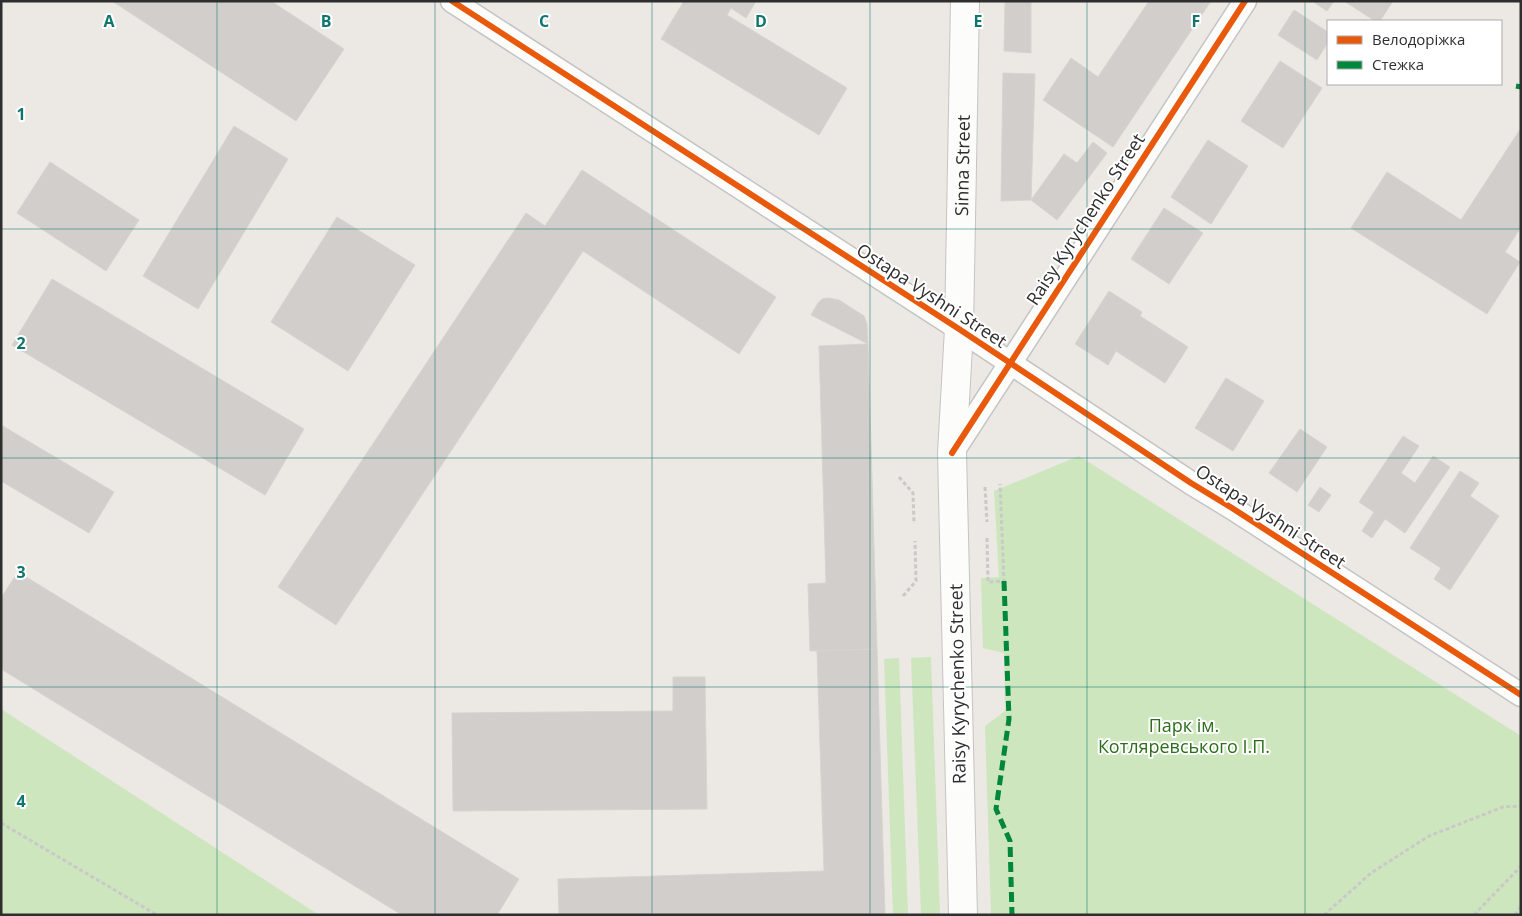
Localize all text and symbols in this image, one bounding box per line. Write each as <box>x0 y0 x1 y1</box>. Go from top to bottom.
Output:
text: A <box>103 10 115 32</box>
text: B <box>321 10 331 32</box>
text: C <box>539 10 549 32</box>
text: D <box>755 10 767 32</box>
text: E <box>974 10 983 32</box>
text: F <box>1192 10 1200 32</box>
legend <box>1327 20 1502 85</box>
text: Велодоріжка <box>1372 29 1465 49</box>
text: Стежка <box>1372 54 1424 74</box>
text: 1 <box>16 103 26 125</box>
street label: Sinna Street <box>949 114 975 216</box>
street label: Raisy Kyrychenko Street <box>1020 128 1150 310</box>
street label: Ostapa Vyshni Street <box>852 237 1012 353</box>
text: 2 <box>16 332 26 354</box>
street label: Ostapa Vyshni Street <box>1191 458 1351 574</box>
text: 3 <box>16 561 26 583</box>
street label: Raisy Kyrychenko Street <box>943 584 971 784</box>
park label: Парк ім. Котляревського І.П. <box>1098 713 1270 758</box>
text: 4 <box>16 790 26 812</box>

